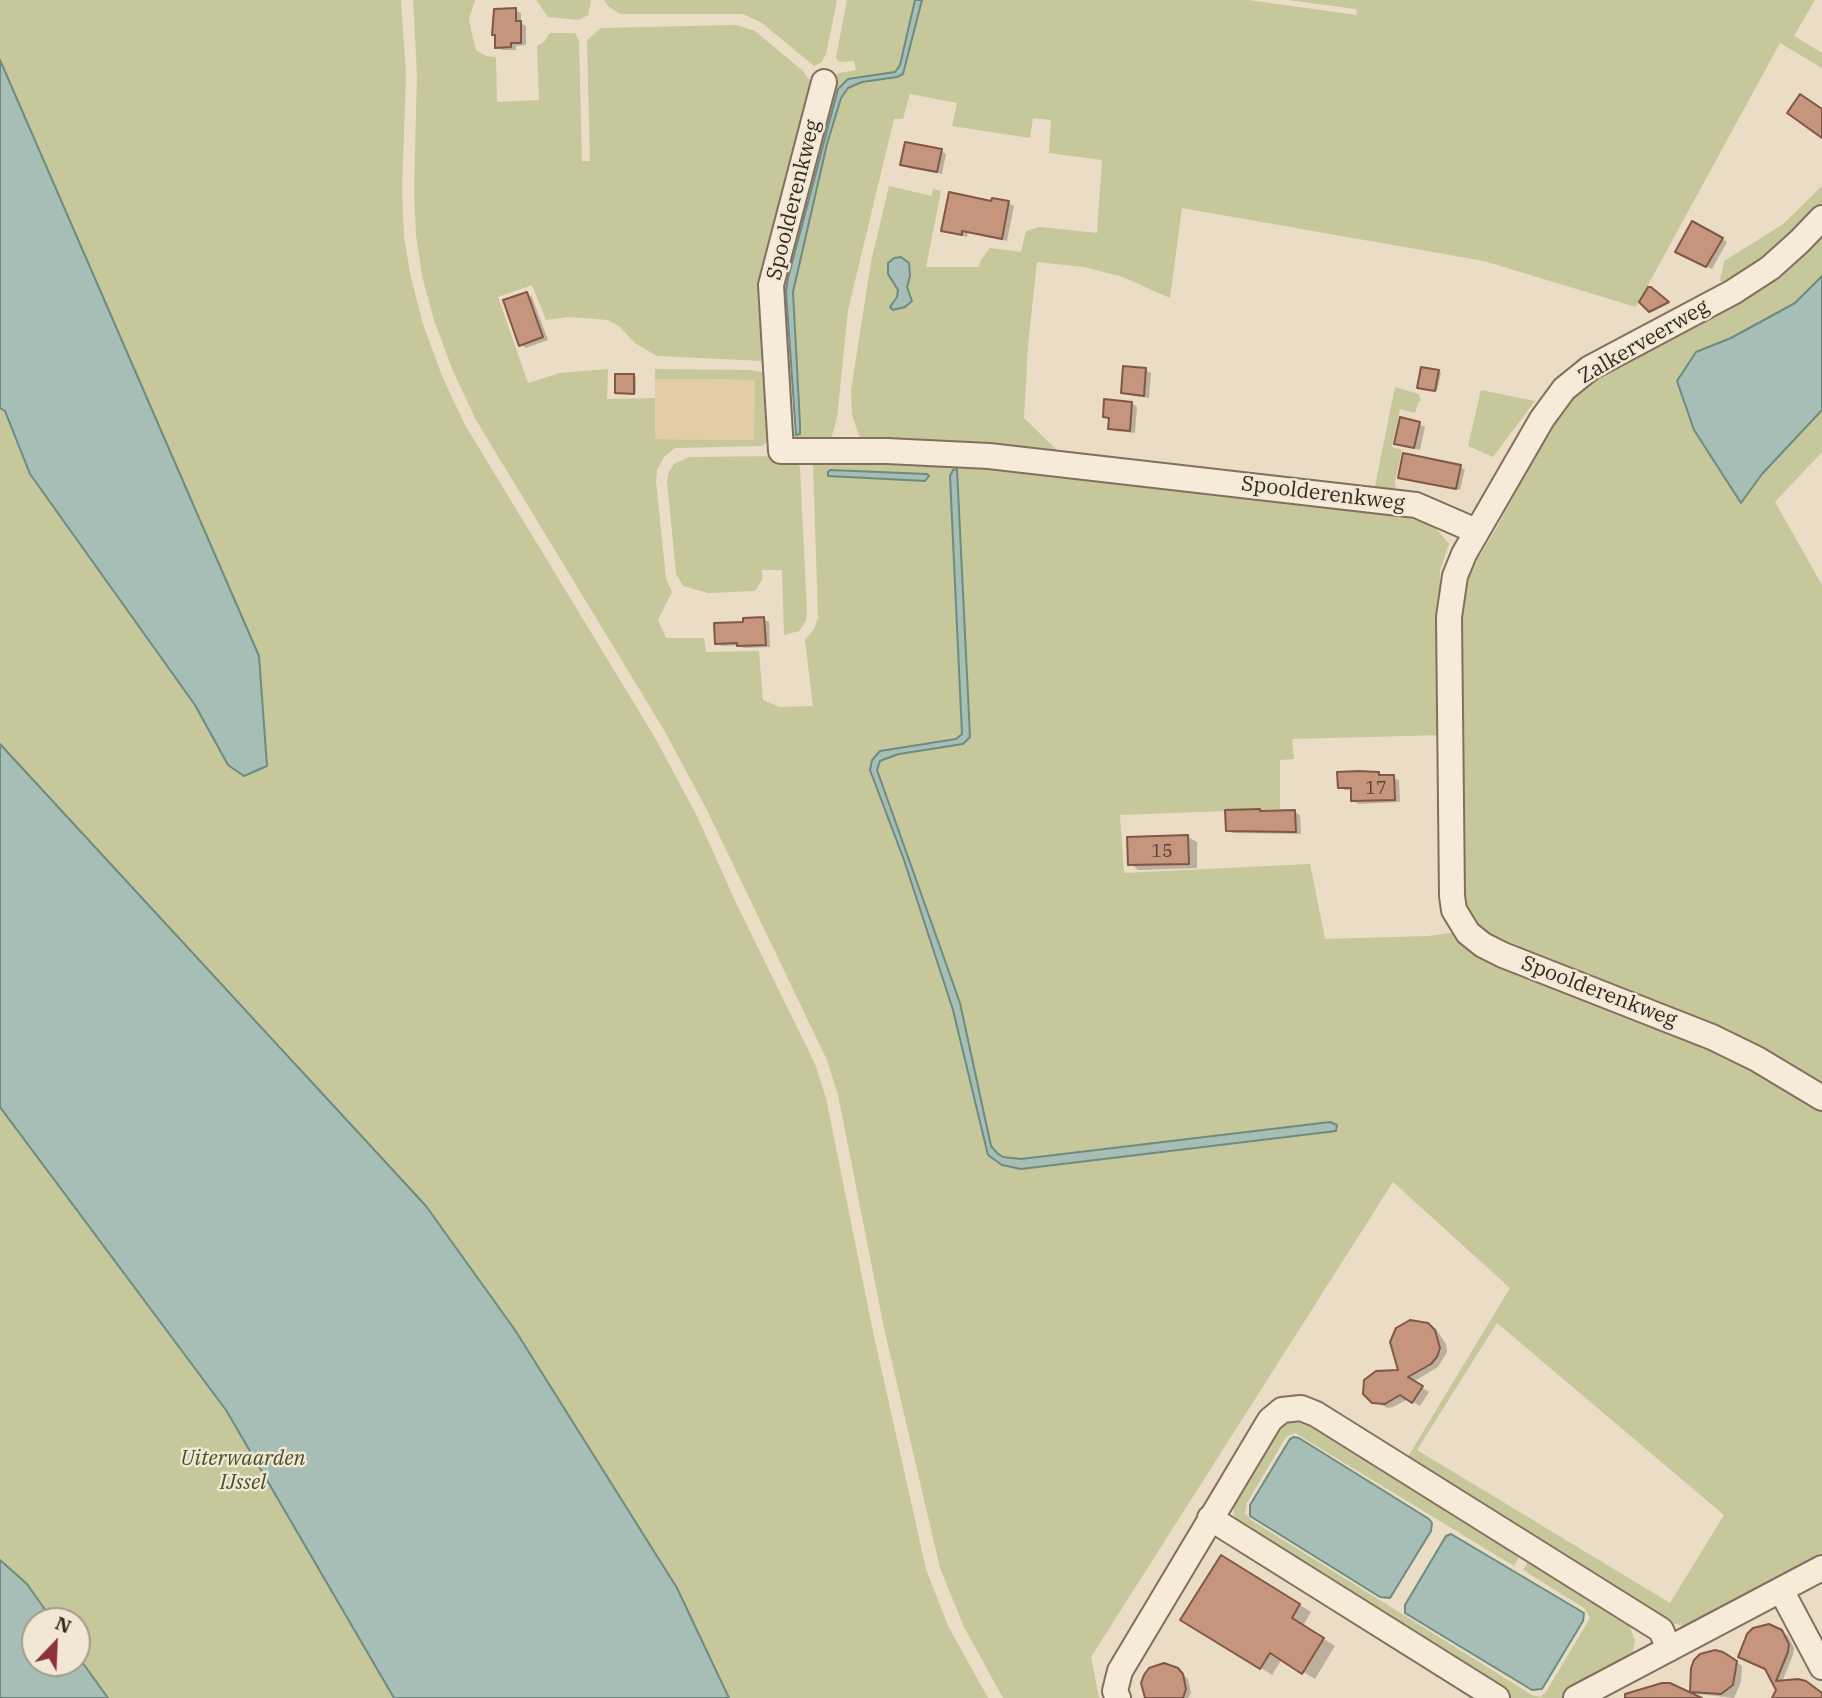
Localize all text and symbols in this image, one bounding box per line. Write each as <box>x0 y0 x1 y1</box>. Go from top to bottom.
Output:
street label: Spoolderenkweg <box>762 117 826 283</box>
street label: Zalkerveerweg <box>1574 294 1714 390</box>
street label: Spoolderenkweg <box>1240 471 1406 517</box>
house number: 17 <box>1365 778 1387 800</box>
house number: 15 <box>1151 841 1173 863</box>
street label: Spoolderenkweg <box>1518 951 1680 1033</box>
park label: Uiterwaarden IJssel <box>180 1446 306 1496</box>
north arrow <box>21 1607 91 1677</box>
text: N <box>52 1611 75 1638</box>

